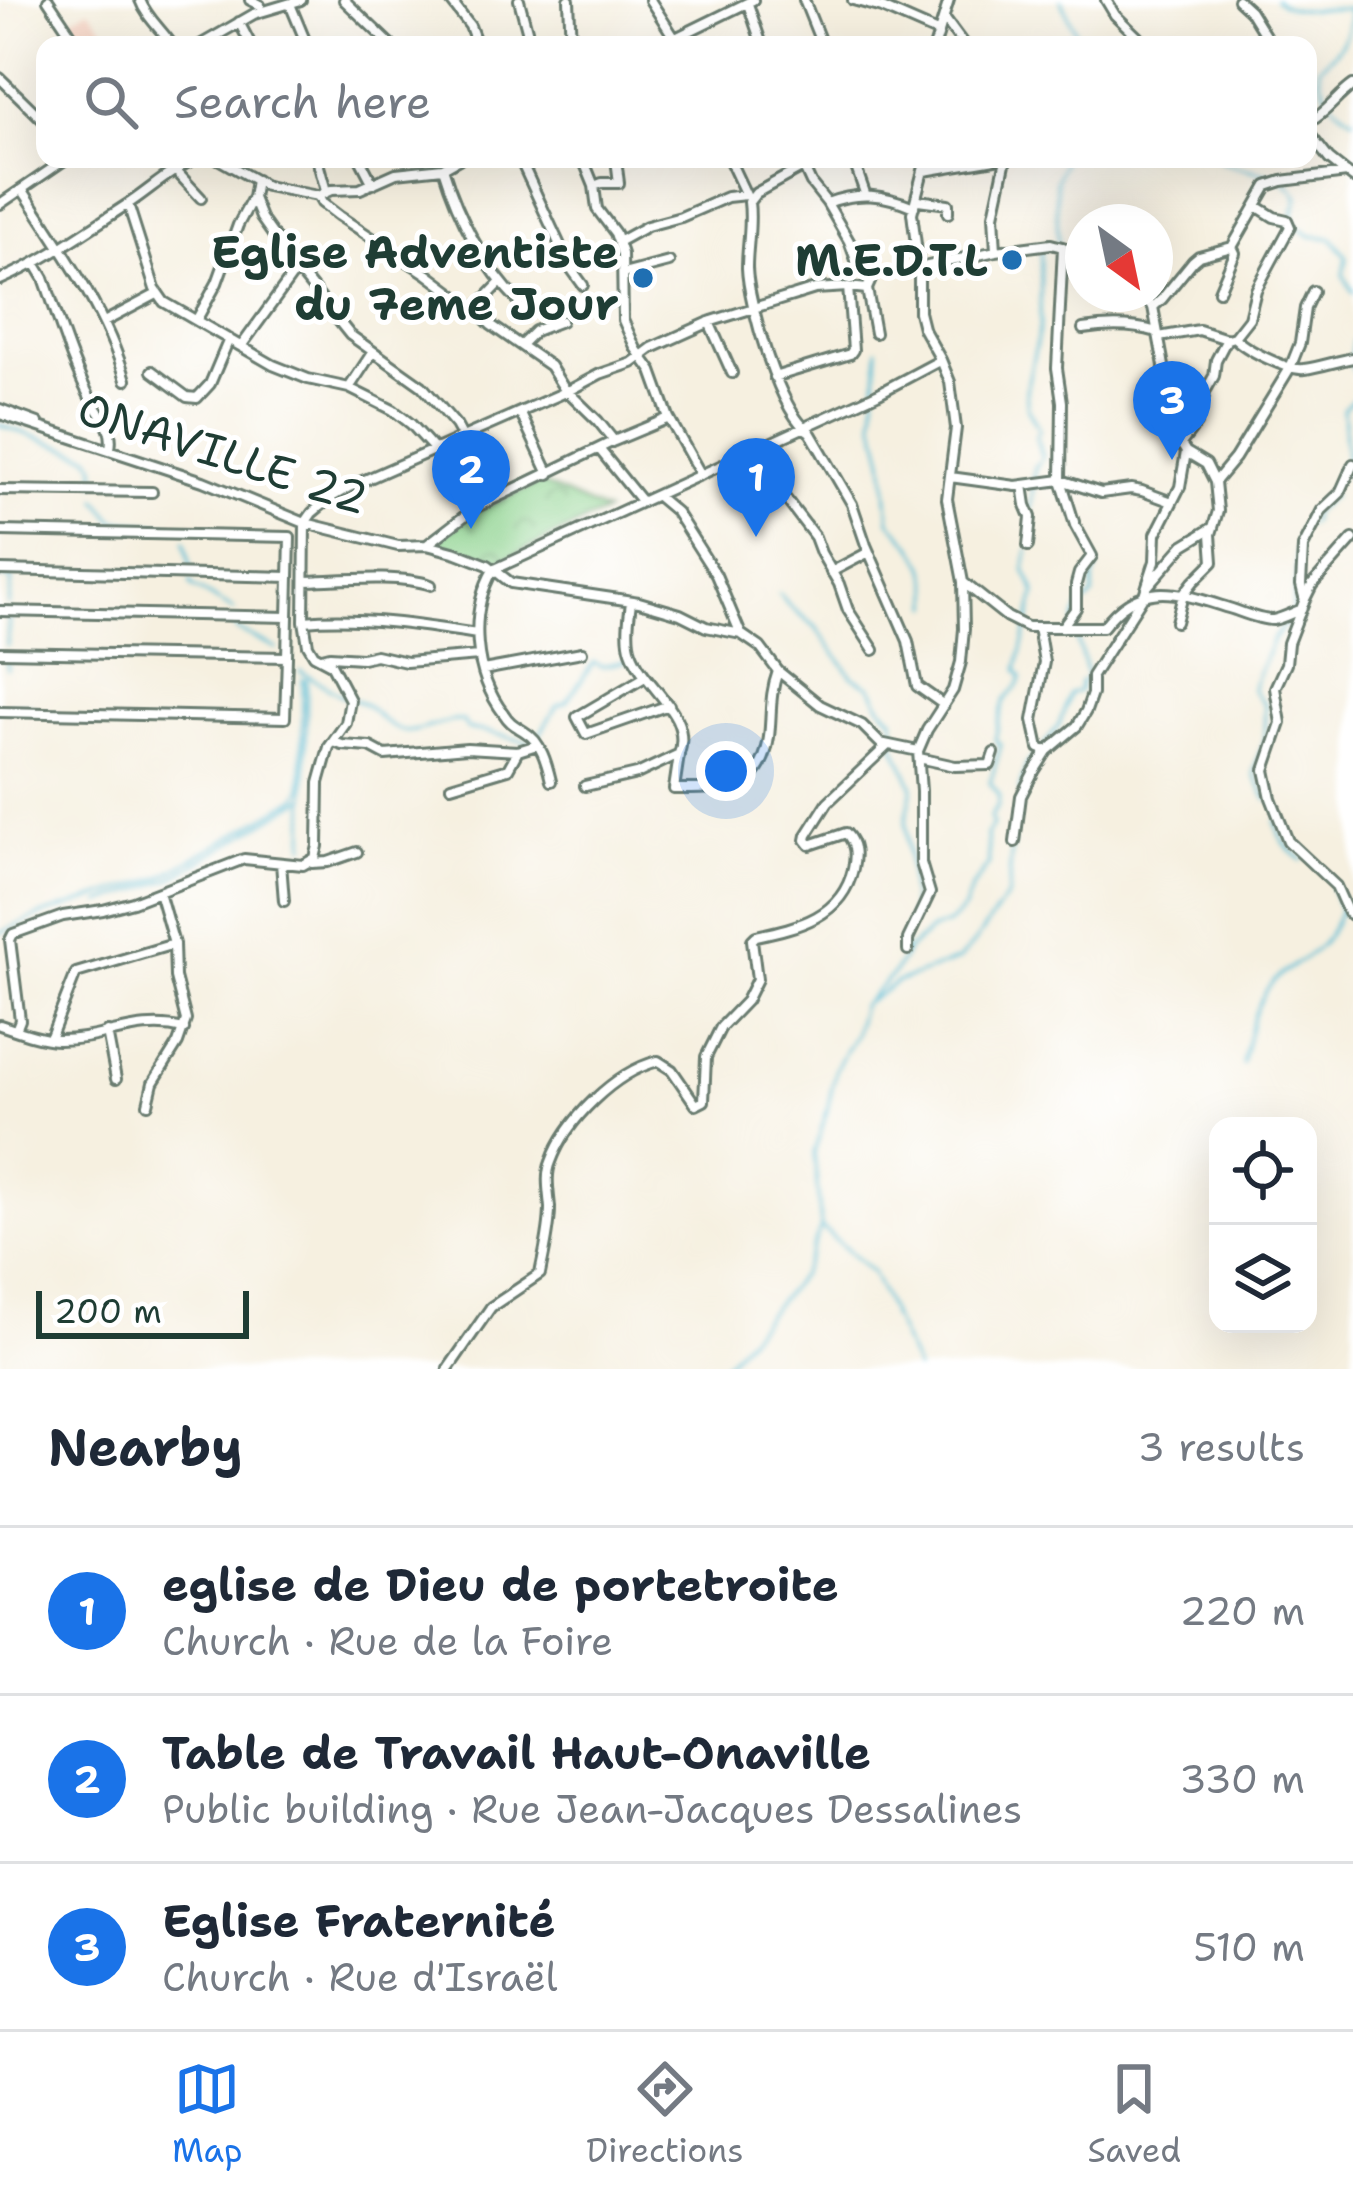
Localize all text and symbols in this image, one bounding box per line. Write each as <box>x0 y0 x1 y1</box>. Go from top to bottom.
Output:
search box <box>36 36 1317 168</box>
icon: search <box>78 69 144 135</box>
text: Search here <box>174 72 431 132</box>
north arrow <box>1065 204 1173 312</box>
place label: Eglise Adventiste du 7eme Jour <box>211 222 619 334</box>
place label: M.E.D.T.L <box>795 230 988 290</box>
marker: M.E.D.T.L <box>999 247 1025 273</box>
marker: Eglise Adventiste du 7eme Jour <box>630 265 656 291</box>
pin: 3 <box>1133 361 1211 460</box>
street label: ONAVILLE 22 <box>70 378 376 528</box>
pin: 2 <box>432 430 510 529</box>
pin: 1 <box>717 438 795 537</box>
your location <box>696 741 756 801</box>
map controls <box>1209 1117 1317 1333</box>
button: locate <box>1209 1117 1317 1225</box>
button: layers <box>1209 1225 1317 1333</box>
scale bar <box>36 1285 249 1338</box>
text: 200 m <box>54 1289 162 1334</box>
text: Nearby <box>48 1413 243 1481</box>
text: 3 results <box>1138 1421 1305 1473</box>
text: eglise de Dieu de portetroite <box>162 1555 839 1615</box>
text: 1 <box>78 1585 96 1637</box>
text: 220 m <box>1179 1585 1305 1637</box>
text: Church · Rue de la Foire <box>162 1615 613 1667</box>
text: Table de Travail Haut-Onaville <box>162 1723 871 1783</box>
text: 2 <box>73 1753 101 1805</box>
text: 330 m <box>1179 1753 1305 1805</box>
text: Public building · Rue Jean-Jacques Dessalines <box>162 1783 1022 1835</box>
text: Eglise Fraternité <box>162 1891 556 1951</box>
text: 3 <box>73 1921 101 1973</box>
text: 510 m <box>1193 1921 1305 1973</box>
text: Church · Rue d'Israël <box>162 1951 558 2003</box>
tab: Map <box>172 2056 243 2173</box>
tab: Directions <box>586 2056 744 2173</box>
tab: Saved <box>1087 2056 1181 2173</box>

